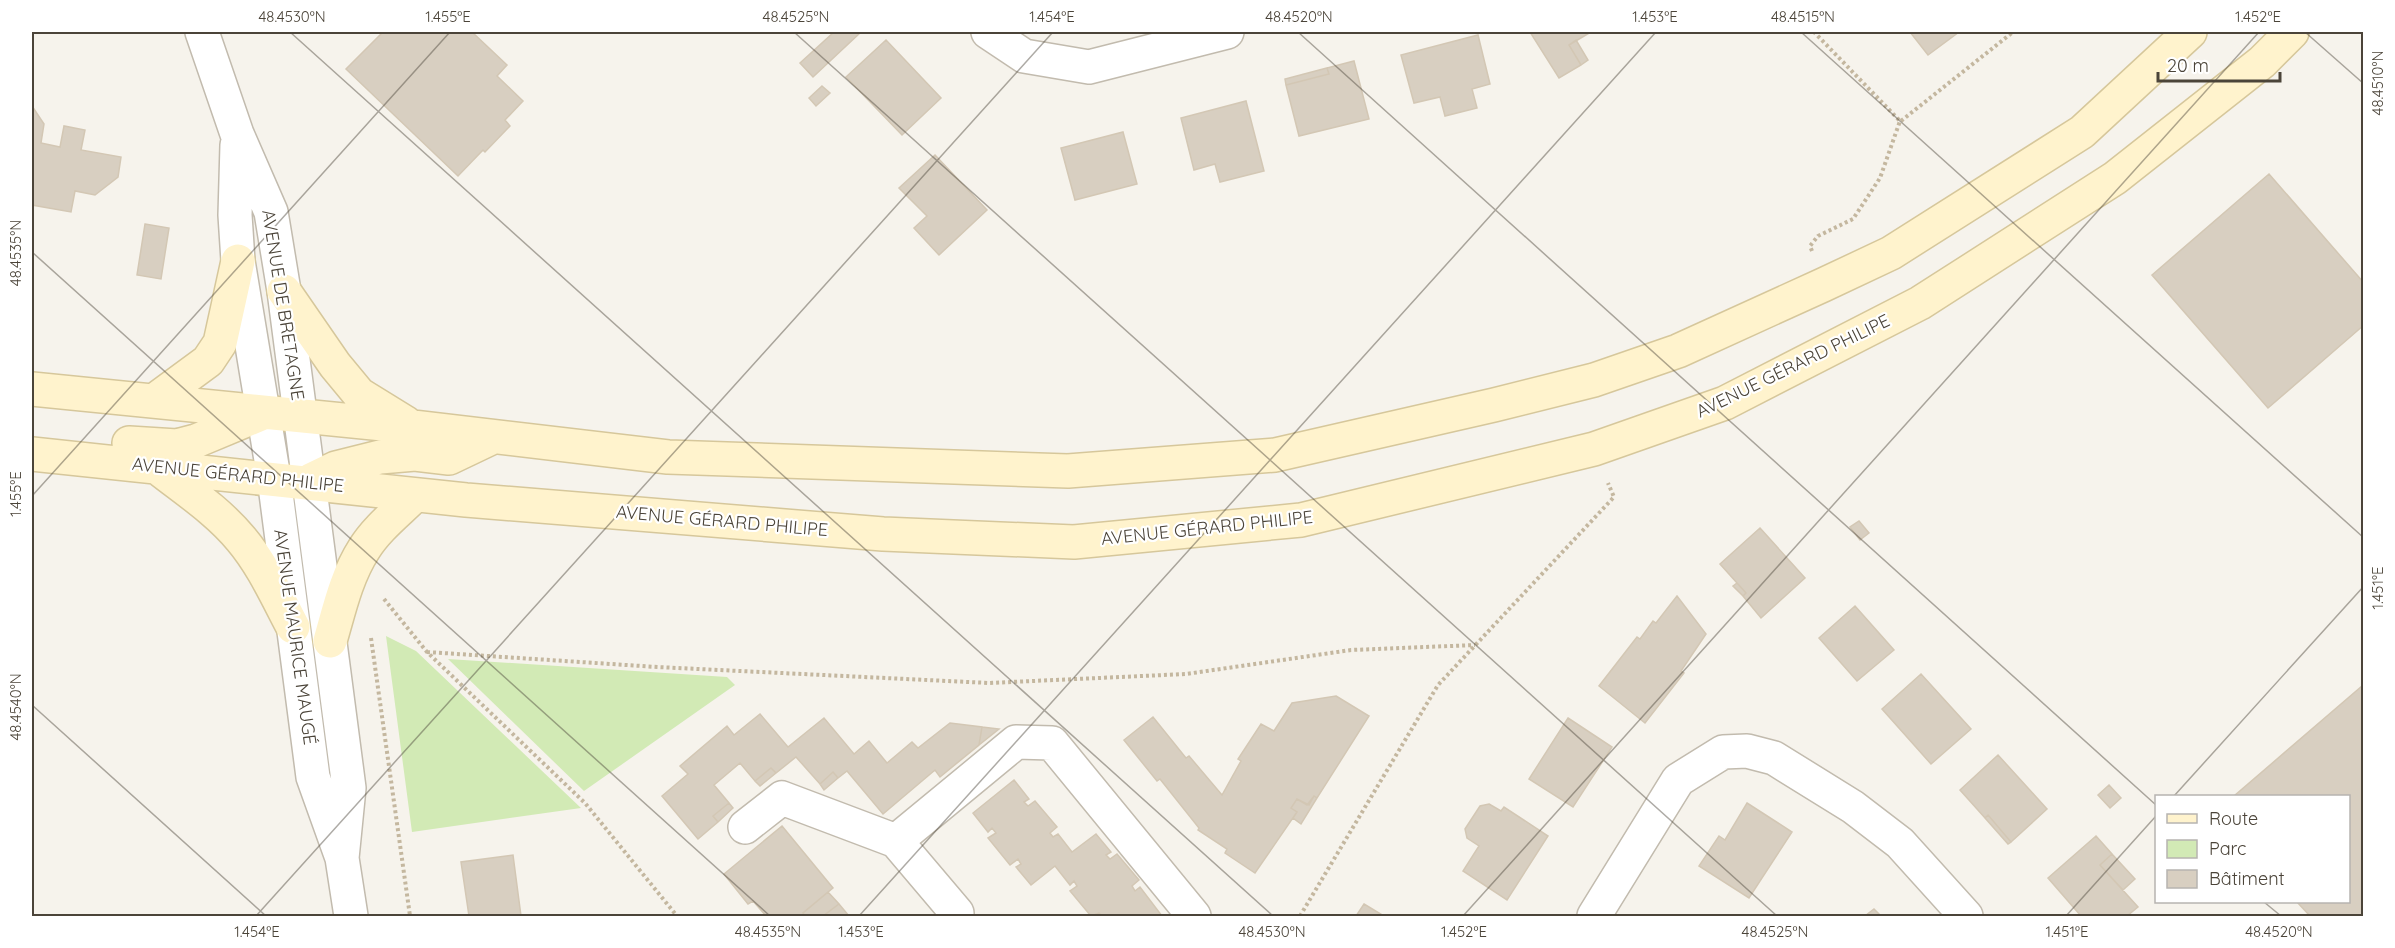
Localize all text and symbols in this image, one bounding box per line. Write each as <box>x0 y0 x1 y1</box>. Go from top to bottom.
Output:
text: 48.4530°N <box>258 7 326 26</box>
text: 1.455°E <box>425 7 471 26</box>
text: 48.4525°N <box>763 7 829 26</box>
text: 1.454°E <box>1029 7 1075 26</box>
text: 48.4520°N <box>1265 7 1333 26</box>
text: 1.453°E <box>1632 7 1678 26</box>
text: 48.4515°N <box>1771 7 1835 26</box>
text: 1.452°E <box>2235 7 2281 26</box>
scale bar <box>2158 45 2280 83</box>
text: 48.4510°N <box>2368 51 2387 115</box>
text: 20 m <box>2167 54 2209 77</box>
street label: AVENUE DE BRETAGNE <box>257 208 310 402</box>
text: 48.4535°N <box>6 220 25 286</box>
street label: AVENUE GÉRARD PHILIPE <box>1692 309 1893 423</box>
street label: AVENUE GÉRARD PHILIPE <box>131 452 345 497</box>
text: 1.455°E <box>6 471 25 517</box>
street label: AVENUE GÉRARD PHILIPE <box>615 500 829 541</box>
street label: AVENUE GÉRARD PHILIPE <box>1100 505 1314 550</box>
street label: AVENUE MAURICE MAUGÉ <box>269 527 322 746</box>
text: 1.451°E <box>2368 566 2387 610</box>
text: 48.4540°N <box>6 673 25 741</box>
legend <box>2155 795 2350 903</box>
text: Route <box>2209 807 2258 830</box>
text: Parc <box>2209 837 2246 860</box>
text: Bâtiment <box>2209 867 2285 890</box>
text: 1.454°E <box>234 922 280 941</box>
text: 48.4535°N <box>735 922 801 941</box>
text: 1.453°E <box>838 922 884 941</box>
text: 48.4530°N <box>1238 922 1306 941</box>
text: 1.452°E <box>1441 922 1487 941</box>
text: 48.4525°N <box>1742 922 1808 941</box>
text: 1.451°E <box>2045 922 2089 941</box>
text: 48.4520°N <box>2245 922 2313 941</box>

